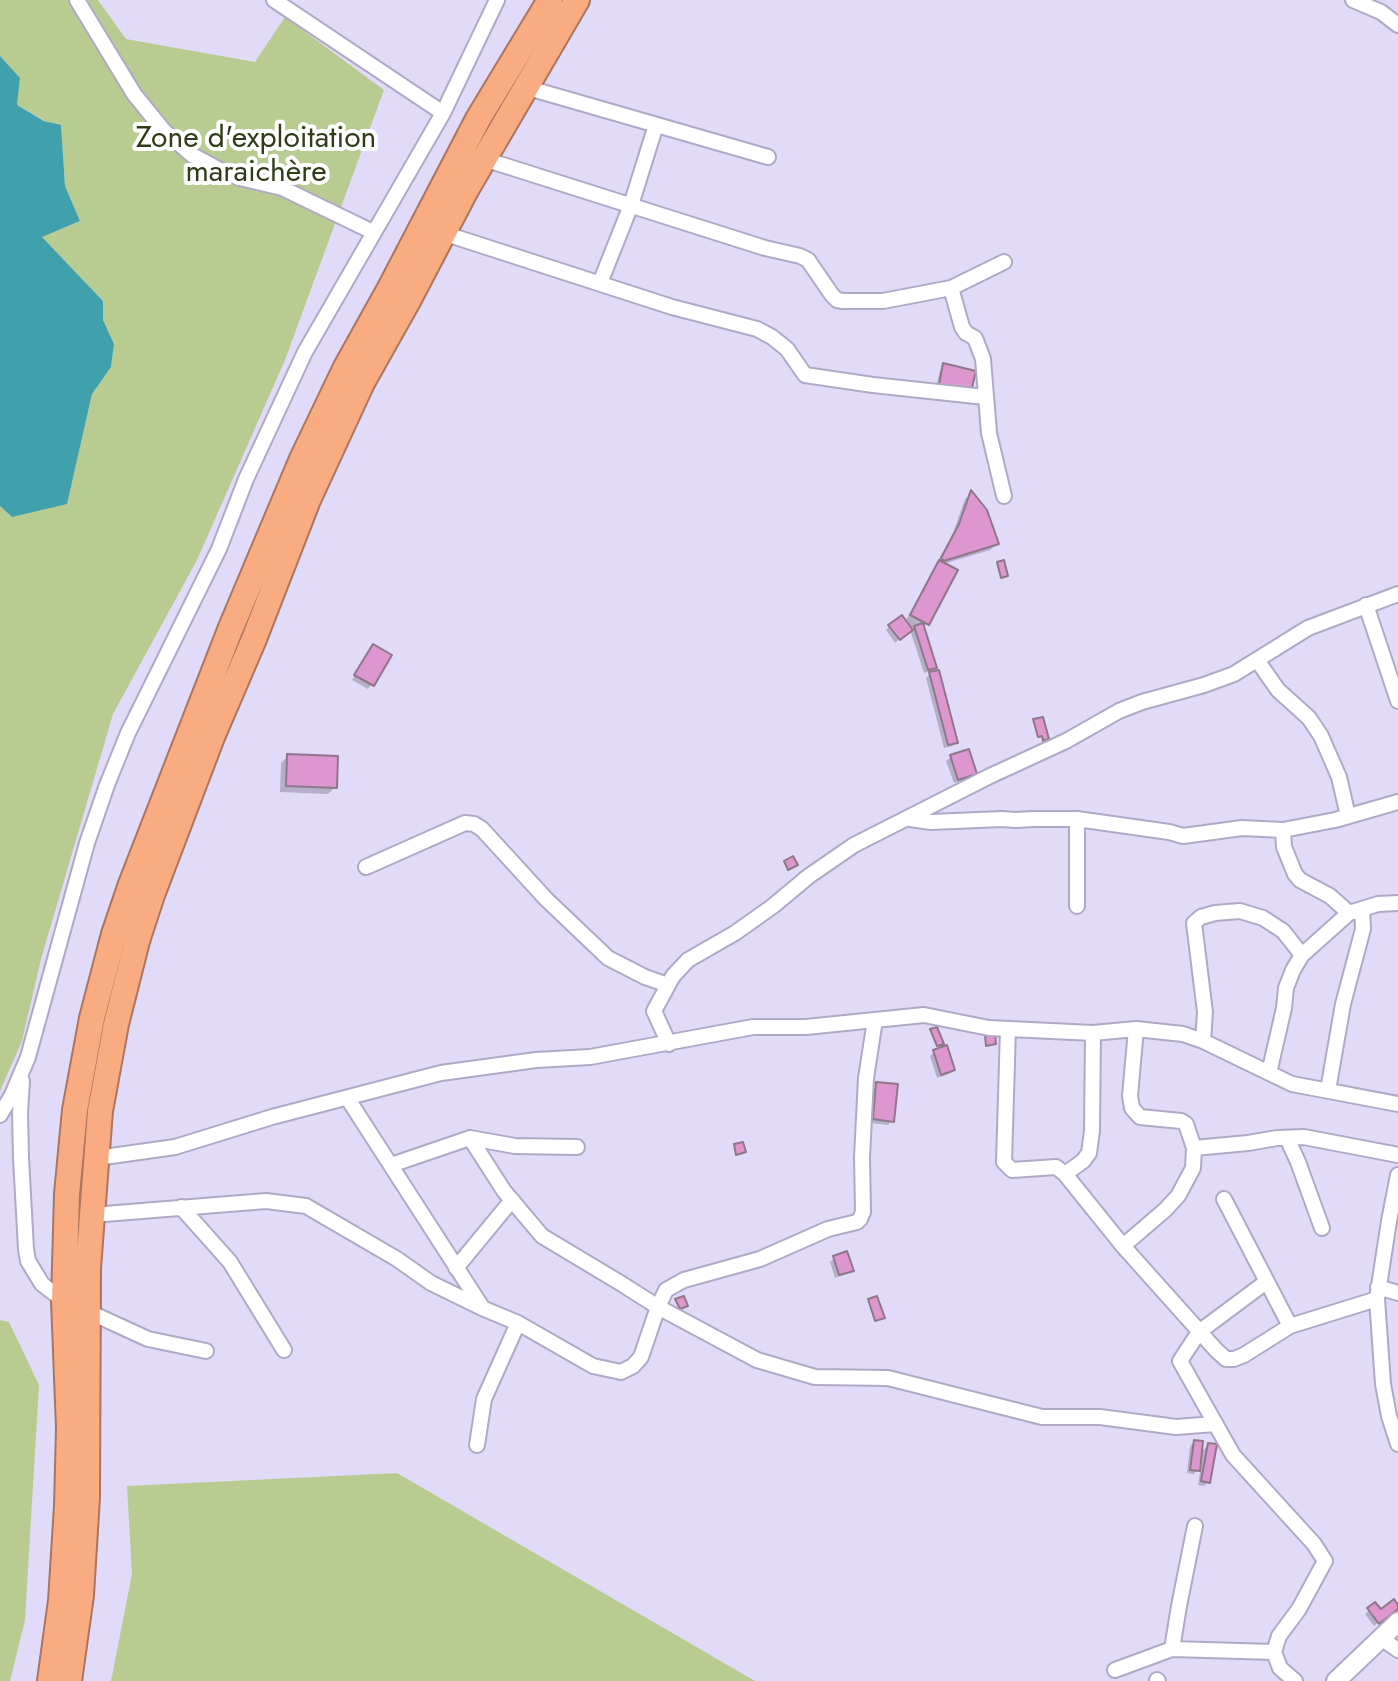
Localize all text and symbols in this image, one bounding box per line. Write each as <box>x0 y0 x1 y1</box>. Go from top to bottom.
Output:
park label: Zone d'exploitation maraichère <box>136 122 376 192</box>

